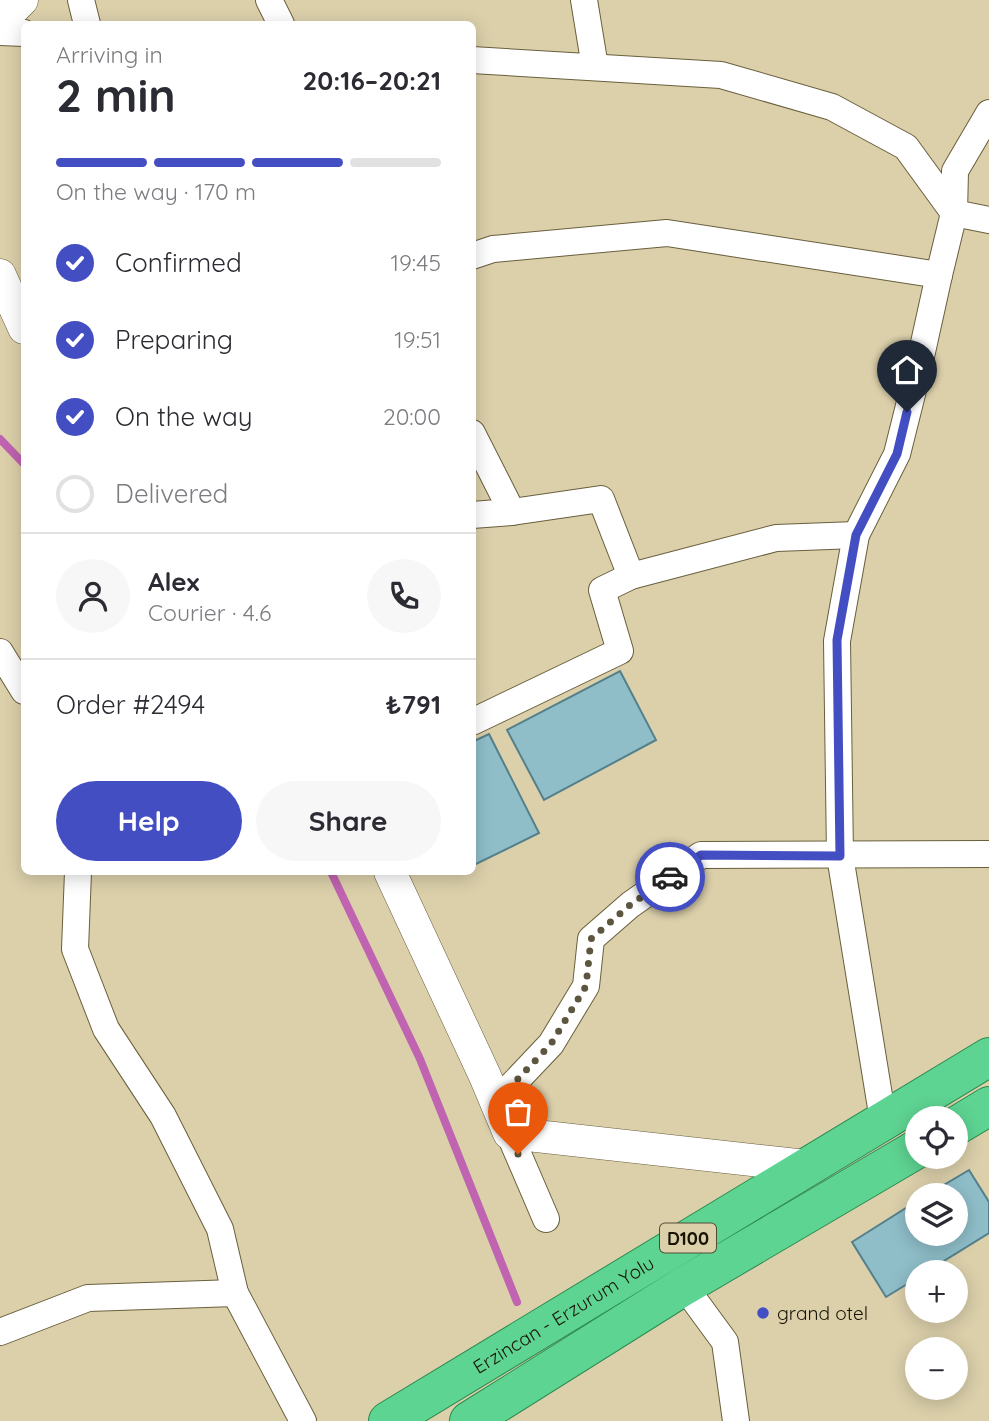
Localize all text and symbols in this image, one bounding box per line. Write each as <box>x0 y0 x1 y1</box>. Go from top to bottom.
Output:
text: Arriving in <box>56 40 163 69</box>
text: 20:16–20:21 <box>302 64 441 97</box>
text: 2 min <box>56 66 176 124</box>
text: On the way · 170 m <box>56 177 256 206</box>
icon: check <box>56 244 94 282</box>
text: Confirmed <box>115 246 242 279</box>
text: 19:45 <box>391 248 441 277</box>
icon: check <box>56 321 94 359</box>
text: Preparing <box>115 323 233 356</box>
text: 19:51 <box>394 325 441 354</box>
pin <box>877 340 937 412</box>
icon: home <box>888 351 926 389</box>
icon: check <box>56 398 94 436</box>
text: On the way <box>115 400 253 433</box>
text: 20:00 <box>383 402 441 431</box>
text: Delivered <box>115 477 228 510</box>
button: person <box>56 559 130 633</box>
button: phone <box>367 559 441 633</box>
text: Alex <box>148 565 199 598</box>
text: Courier · 4.6 <box>148 598 271 627</box>
text: Order #2494 <box>56 688 205 721</box>
text: ₺791 <box>385 688 441 721</box>
button: Help <box>56 781 242 861</box>
button: Share <box>256 781 441 861</box>
courier <box>635 842 705 912</box>
icon: car <box>651 858 689 896</box>
pin <box>488 1082 548 1154</box>
icon: bag <box>499 1093 537 1131</box>
map controls <box>905 1106 968 1400</box>
button: locate <box>905 1106 968 1169</box>
button: layers <box>905 1183 968 1246</box>
road number: D100 <box>660 1224 716 1252</box>
street label: Erzincan - Erzurum Yolu <box>468 1251 658 1379</box>
button: + <box>905 1260 968 1323</box>
place label: grand otel <box>777 1301 868 1325</box>
marker: grand otel <box>755 1305 771 1321</box>
button: − <box>905 1337 968 1400</box>

